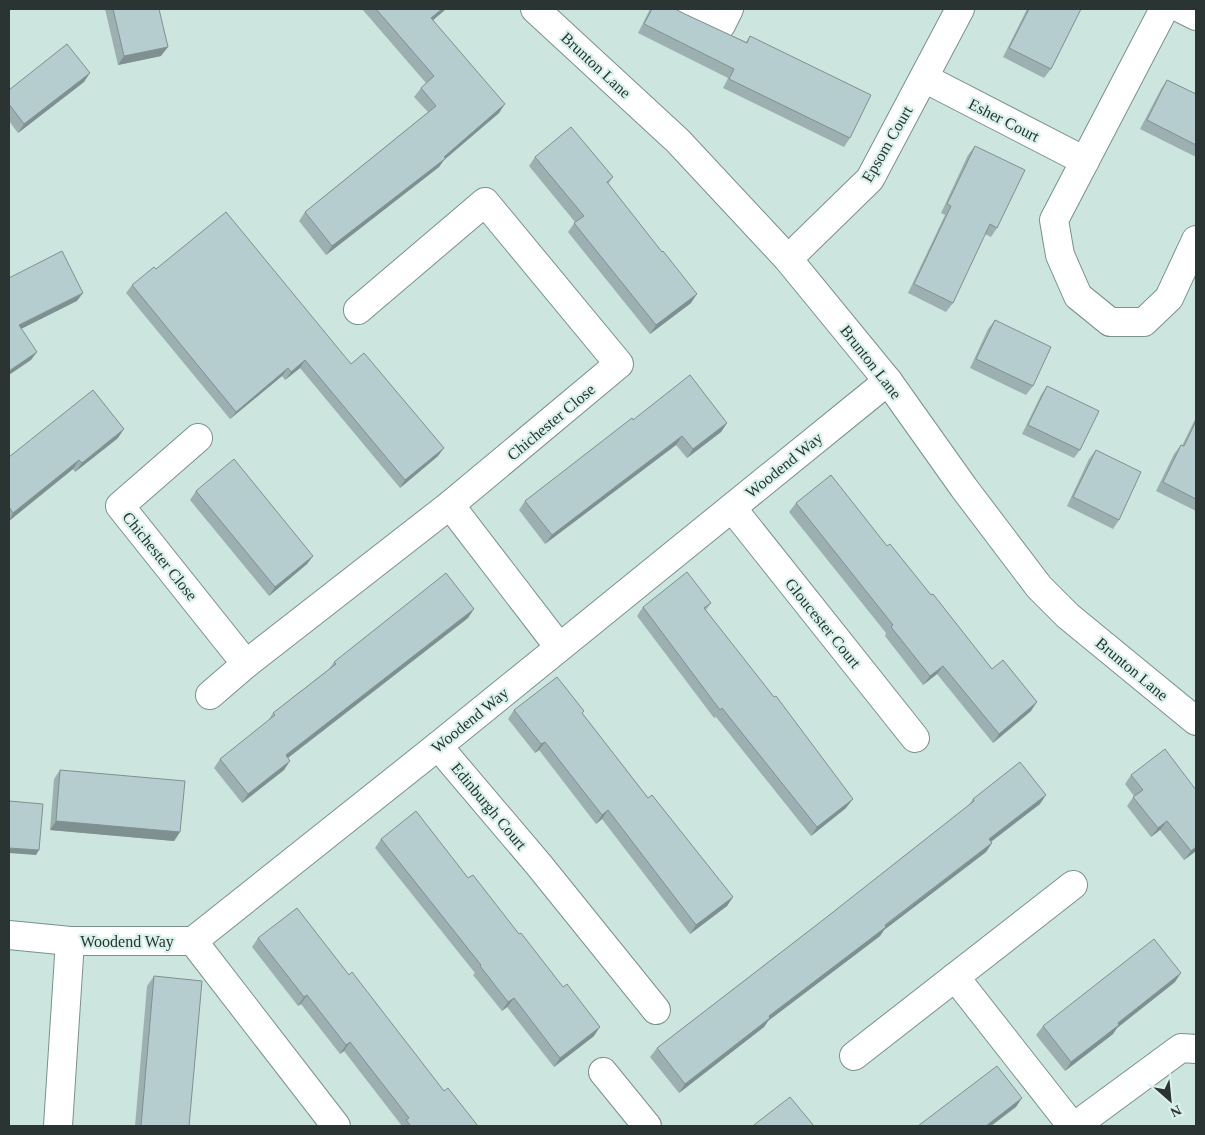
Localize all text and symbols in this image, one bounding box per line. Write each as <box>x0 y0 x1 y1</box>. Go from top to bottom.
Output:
street label: Brunton Lane <box>558 29 634 101</box>
street label: Esher Court <box>966 95 1043 145</box>
street label: Epsom Court <box>858 103 917 186</box>
street label: Brunton Lane <box>837 322 905 402</box>
street label: Chichester Close <box>504 380 598 464</box>
street label: Woodend Way <box>742 429 826 502</box>
street label: Chichester Close <box>119 508 201 604</box>
street label: Gloucester Court <box>782 575 864 671</box>
street label: Brunton Lane <box>1093 634 1171 704</box>
street label: Woodend Way <box>428 684 512 757</box>
street label: Edinburgh Court <box>447 759 530 854</box>
street label: Woodend Way <box>80 933 174 951</box>
north arrow <box>1145 1075 1195 1125</box>
text: N <box>1168 1102 1184 1120</box>

